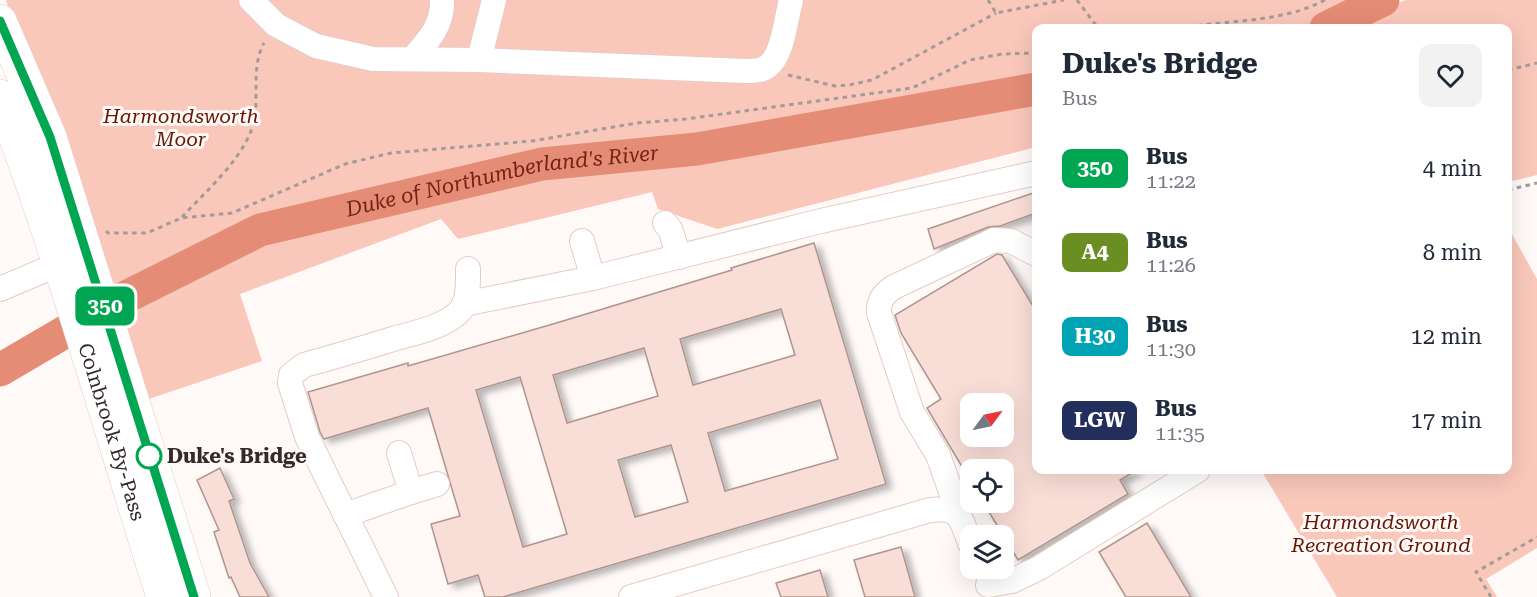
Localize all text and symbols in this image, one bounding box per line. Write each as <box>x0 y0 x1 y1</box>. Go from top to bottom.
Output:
button: heart <box>1419 44 1482 107</box>
text: Duke's Bridge <box>1062 47 1258 80</box>
text: Bus <box>1062 86 1097 110</box>
park label: Harmondsworth Moor <box>102 104 259 151</box>
water label: Duke of Northumberland's River <box>342 141 660 222</box>
text: Bus <box>1146 144 1188 169</box>
text: 350 <box>1077 156 1113 180</box>
text: 4 min <box>1423 156 1482 181</box>
text: 11:22 <box>1146 169 1196 193</box>
text: Bus <box>1146 228 1188 253</box>
text: A4 <box>1082 240 1108 264</box>
text: 8 min <box>1423 240 1482 265</box>
text: 11:26 <box>1146 253 1196 277</box>
line badge: 350 <box>70 286 140 326</box>
text: 350 <box>87 294 123 318</box>
text: Bus <box>1146 312 1188 337</box>
text: H30 <box>1075 324 1115 348</box>
text: 12 min <box>1411 324 1482 349</box>
text: 11:30 <box>1146 337 1196 361</box>
street label: Colnbrook By-Pass <box>73 340 150 523</box>
north arrow <box>960 393 1014 447</box>
map controls <box>960 393 1014 579</box>
text: Bus <box>1155 396 1197 421</box>
text: LGW <box>1074 408 1125 432</box>
text: 17 min <box>1411 408 1482 433</box>
text: 11:35 <box>1155 421 1205 445</box>
marker: Duke's Bridge <box>136 443 162 469</box>
place label: Duke's Bridge <box>167 444 307 468</box>
button: locate <box>960 459 1014 513</box>
park label: Harmondsworth Recreation Ground <box>1290 510 1471 557</box>
button: layers <box>960 525 1014 579</box>

